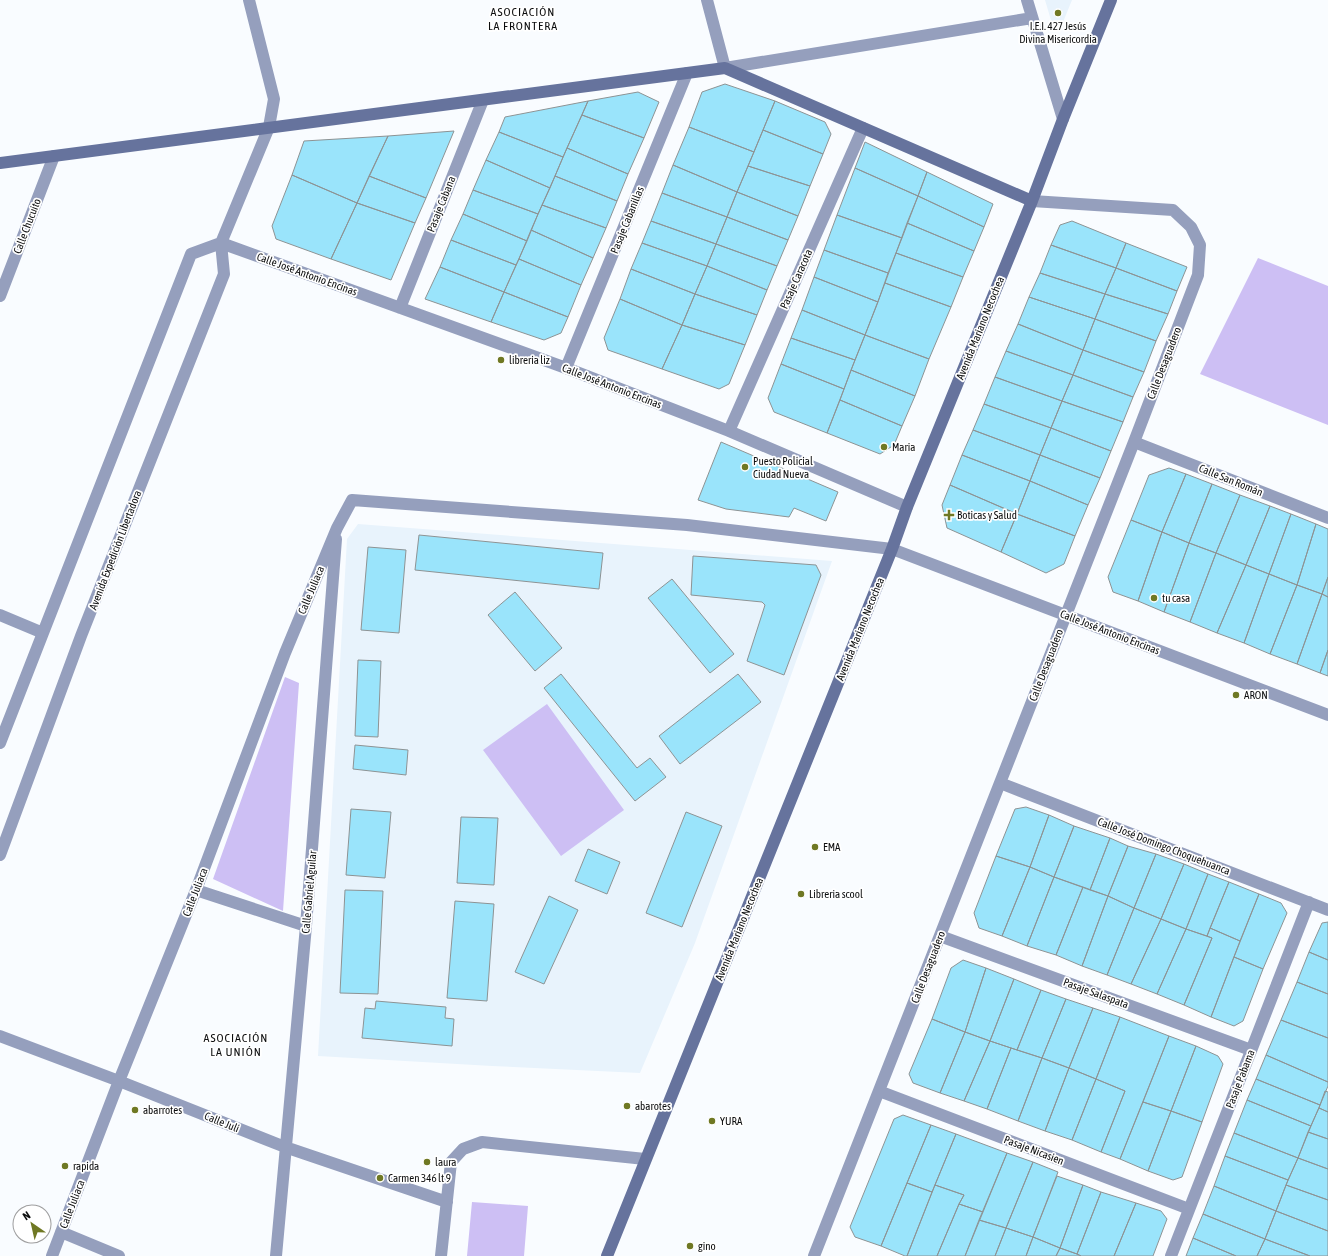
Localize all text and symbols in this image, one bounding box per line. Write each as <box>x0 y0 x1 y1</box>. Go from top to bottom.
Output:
district label: ASOCIACIÓN LA FRONTERA <box>488 5 558 33</box>
marker: I.E.I. 427 Jesús Divina Misericordia <box>1053 8 1063 18</box>
place label: I.E.I. 427 Jesús Divina Misericordia <box>1019 20 1097 45</box>
street label: Pasaje Cabana <box>424 174 458 234</box>
street label: Pasaje Cabanillas <box>608 185 646 255</box>
street label: Calle Chucuito <box>11 197 43 255</box>
street label: Pasaje Caracota <box>777 247 815 311</box>
street label: Calle José Antonio Encinas <box>255 250 359 298</box>
street label: Avenida Mariano Necochea <box>954 275 1006 381</box>
street label: Calle Desaguadero <box>1145 325 1183 401</box>
place label: libreria liz <box>509 354 550 366</box>
marker: libreria liz <box>496 355 506 365</box>
street label: Calle José Antonio Encinas <box>560 361 664 411</box>
place label: Maria <box>892 441 915 453</box>
marker: Maria <box>879 442 889 452</box>
place label: Puesto Policial Ciudad Nueva <box>753 455 813 480</box>
marker: Puesto Policial Ciudad Nueva <box>740 462 750 472</box>
street label: Calle San Román <box>1197 462 1265 498</box>
street label: Avenida Expedición Libertadora <box>87 489 143 611</box>
place label: Boticas y Salud <box>957 509 1017 521</box>
marker: Boticas y Salud <box>944 510 954 520</box>
street label: Calle Juliaca <box>296 564 326 616</box>
street label: Avenida Mariano Necochea <box>834 576 886 682</box>
place label: tu casa <box>1162 592 1190 604</box>
marker: tu casa <box>1149 593 1159 603</box>
street label: Calle José Antonio Encinas <box>1058 607 1162 657</box>
street label: Calle Desaguadero <box>1027 627 1065 703</box>
place label: ARON <box>1244 689 1268 701</box>
marker: ARON <box>1231 690 1241 700</box>
street label: Calle José Domingo Choquehuanca <box>1096 815 1232 877</box>
place label: EMA <box>823 841 841 853</box>
marker: EMA <box>810 842 820 852</box>
street label: Calle Gabriel Aguilar <box>299 849 319 934</box>
street label: Calle Juliaca <box>180 866 210 918</box>
street label: Avenida Mariano Necochea <box>713 876 765 982</box>
place label: Libreria scool <box>809 888 863 900</box>
marker: Libreria scool <box>796 889 806 899</box>
street label: Calle Desaguadero <box>909 929 947 1005</box>
street label: Pasaje Salaspata <box>1062 976 1130 1010</box>
district label: ASOCIACIÓN LA UNIÓN <box>204 1031 268 1059</box>
street label: Pasaje Pabama <box>1223 1048 1257 1110</box>
place label: abarotes <box>635 1100 671 1112</box>
marker: abarotes <box>622 1101 632 1111</box>
place label: abarrotes <box>143 1104 182 1116</box>
marker: abarrotes <box>130 1105 140 1115</box>
street label: Calle Juli <box>203 1110 241 1134</box>
place label: YURA <box>720 1115 743 1127</box>
marker: YURA <box>707 1116 717 1126</box>
street label: Pasaje Nicasien <box>1002 1133 1066 1167</box>
place label: laura <box>435 1156 456 1168</box>
marker: laura <box>422 1157 432 1167</box>
place label: rapida <box>73 1160 99 1172</box>
marker: rapida <box>60 1161 70 1171</box>
place label: Carmen 346 lt 9 <box>388 1172 451 1184</box>
marker: Carmen 346 lt 9 <box>375 1173 385 1183</box>
street label: Calle Juliaca <box>57 1178 87 1230</box>
north arrow <box>12 1204 52 1244</box>
text: N <box>20 1209 32 1223</box>
place label: gino <box>698 1240 716 1252</box>
marker: gino <box>685 1241 695 1251</box>

